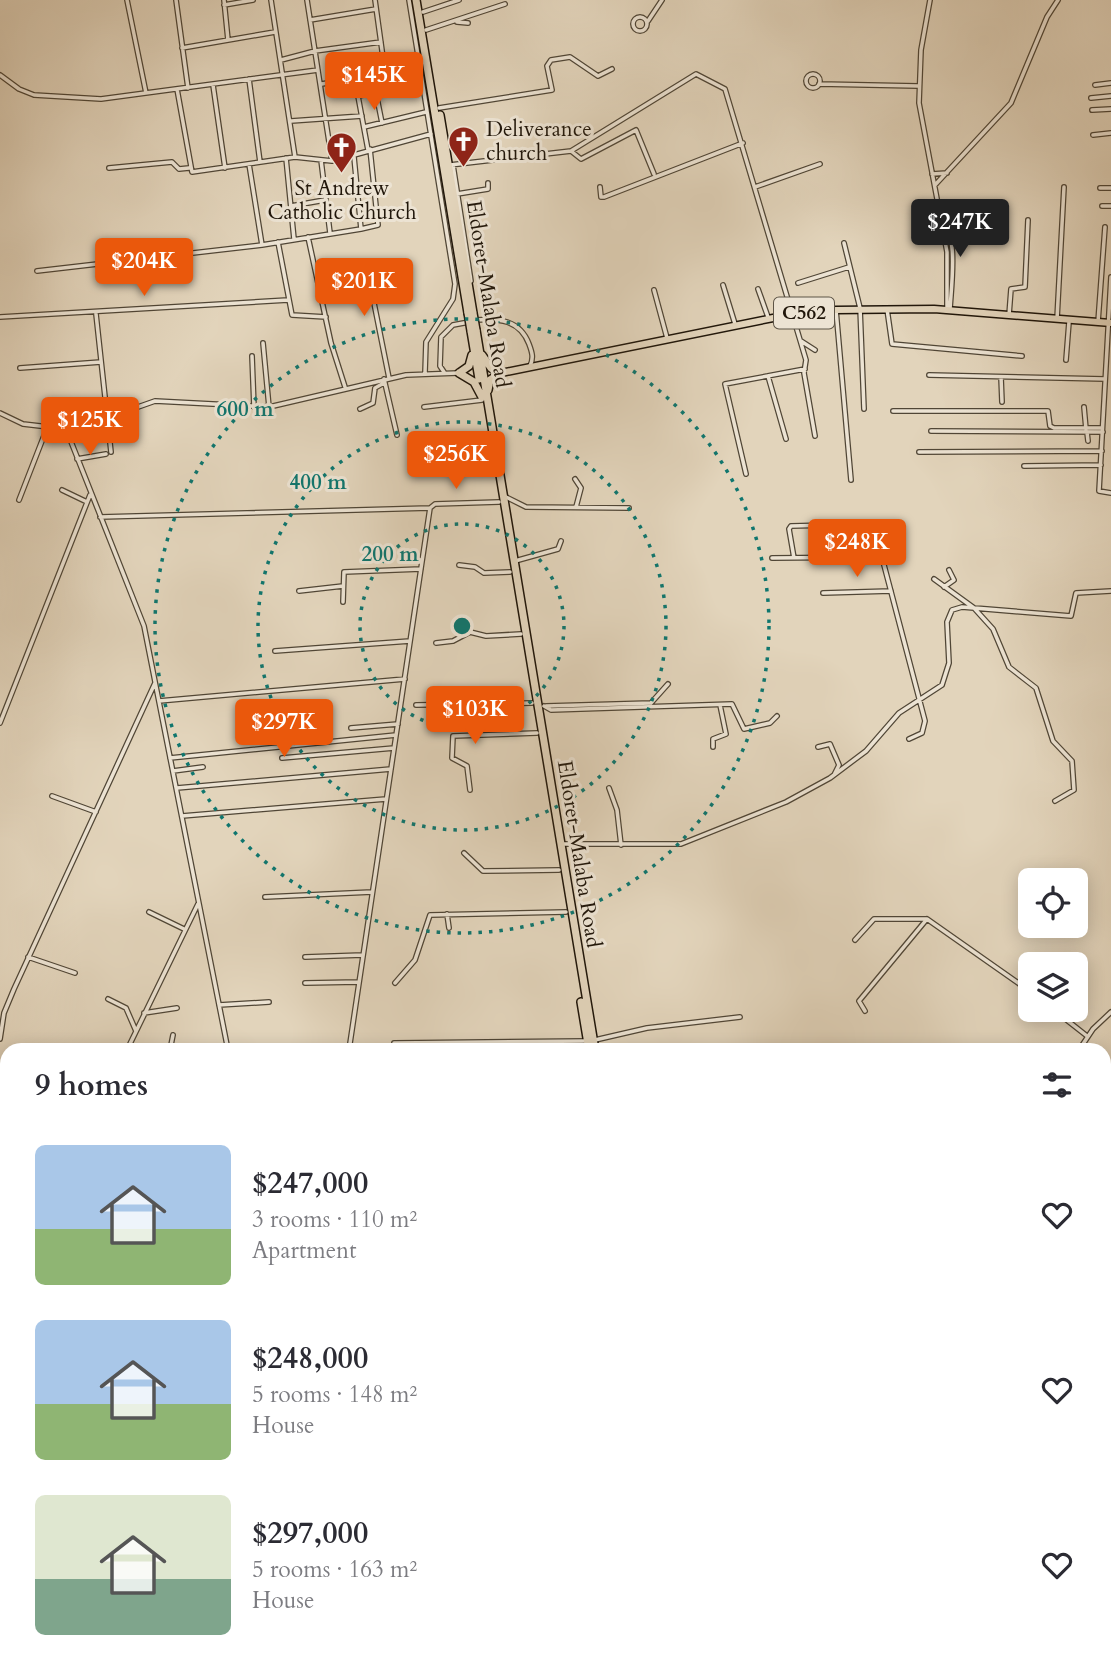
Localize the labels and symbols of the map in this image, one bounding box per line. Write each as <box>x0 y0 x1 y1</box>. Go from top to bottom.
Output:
pin: $145K <box>325 52 423 112</box>
place label: Deliverance church <box>486 115 592 168</box>
church icon: Deliverance church <box>446 124 480 168</box>
church icon: St Andrew Catholic Church <box>325 131 359 175</box>
place label: St Andrew Catholic Church <box>268 174 417 227</box>
street label: Eldoret-Malaba Road <box>459 198 517 390</box>
pin: $247K <box>911 200 1009 259</box>
pin: $204K <box>95 238 193 298</box>
pin: $201K <box>315 258 413 318</box>
road number: C562 <box>774 298 834 328</box>
text: 600 m <box>216 395 274 424</box>
pin: $125K <box>41 398 139 457</box>
pin: $256K <box>407 432 505 491</box>
text: 400 m <box>289 468 347 497</box>
pin: $248K <box>808 520 906 579</box>
text: 200 m <box>361 540 419 569</box>
centre of rings <box>450 614 474 638</box>
pin: $103K <box>426 686 524 746</box>
pin: $297K <box>235 700 333 759</box>
street label: Eldoret-Malaba Road <box>550 758 608 950</box>

